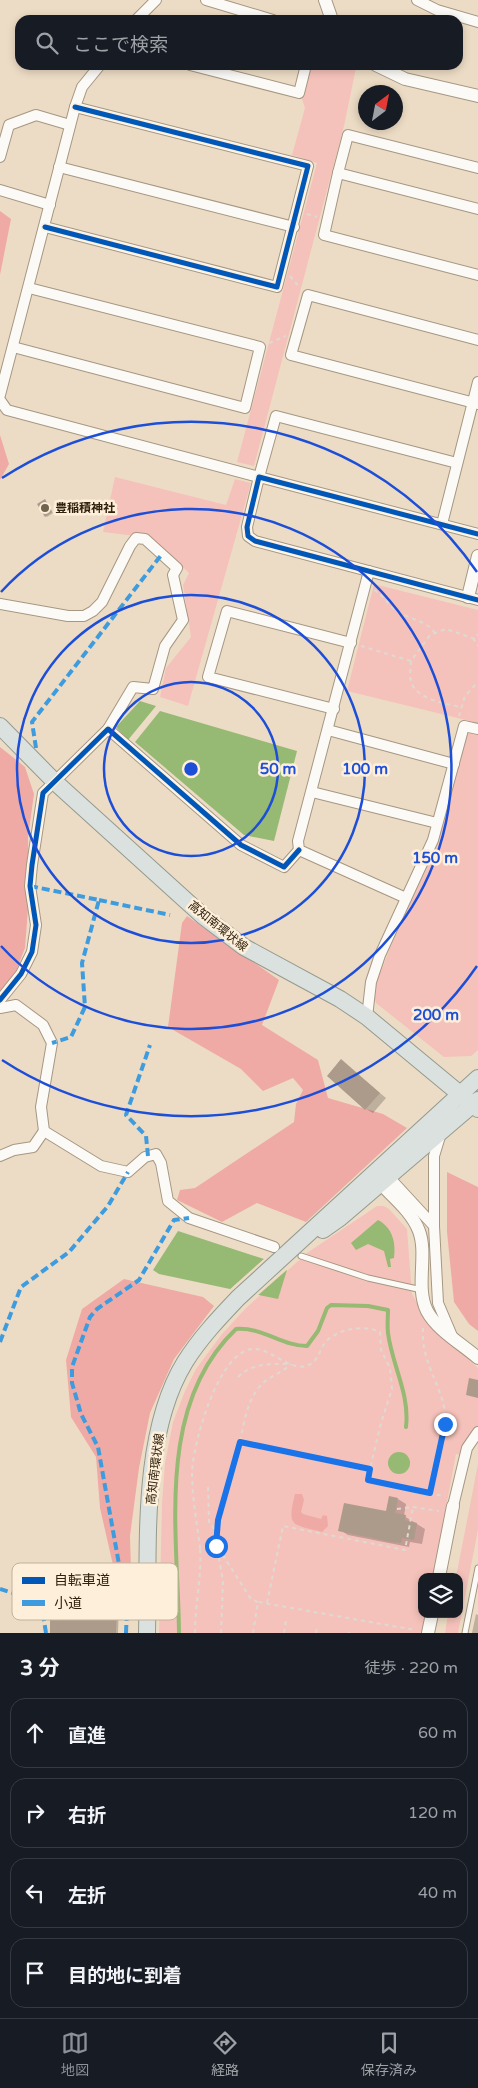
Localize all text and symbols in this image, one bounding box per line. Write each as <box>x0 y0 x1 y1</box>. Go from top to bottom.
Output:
search box <box>15 15 463 70</box>
icon: search <box>33 29 61 57</box>
text: ここで検索 <box>73 34 168 56</box>
north arrow <box>358 85 403 130</box>
place label: 豊稲積神社 <box>55 501 115 515</box>
marker: 豊稲積神社 <box>39 502 51 514</box>
centre of rings <box>182 760 200 778</box>
text: 50 m <box>260 760 296 778</box>
text: 100 m <box>342 760 388 778</box>
text: 150 m <box>412 849 458 867</box>
street label: 高知南環状線 <box>186 898 250 954</box>
text: 200 m <box>413 1006 459 1024</box>
route end <box>434 1413 457 1436</box>
street label: 高知南環状線 <box>144 1432 166 1506</box>
route start <box>205 1535 228 1558</box>
legend <box>12 1563 178 1620</box>
text: 自転車道 <box>54 1572 110 1589</box>
map controls <box>418 1573 463 1618</box>
button: layers <box>418 1573 463 1618</box>
text: 小道 <box>54 1595 82 1612</box>
text: 3 分 <box>20 1656 60 1681</box>
text: 徒歩 · 220 m <box>365 1658 458 1678</box>
icon: ahead <box>21 1719 49 1747</box>
text: 60 m <box>418 1723 457 1743</box>
text: 直進 <box>68 1725 106 1747</box>
icon: right <box>21 1799 49 1827</box>
text: 120 m <box>408 1803 457 1823</box>
text: 右折 <box>68 1805 106 1827</box>
icon: left <box>21 1879 49 1907</box>
text: 40 m <box>418 1883 457 1903</box>
text: 左折 <box>68 1885 106 1907</box>
icon: arrive <box>21 1959 49 1987</box>
text: 目的地に到着 <box>68 1965 182 1987</box>
tab: 地図 <box>61 2029 89 2079</box>
tab: 経路 <box>211 2029 239 2079</box>
tab: 保存済み <box>361 2029 417 2079</box>

